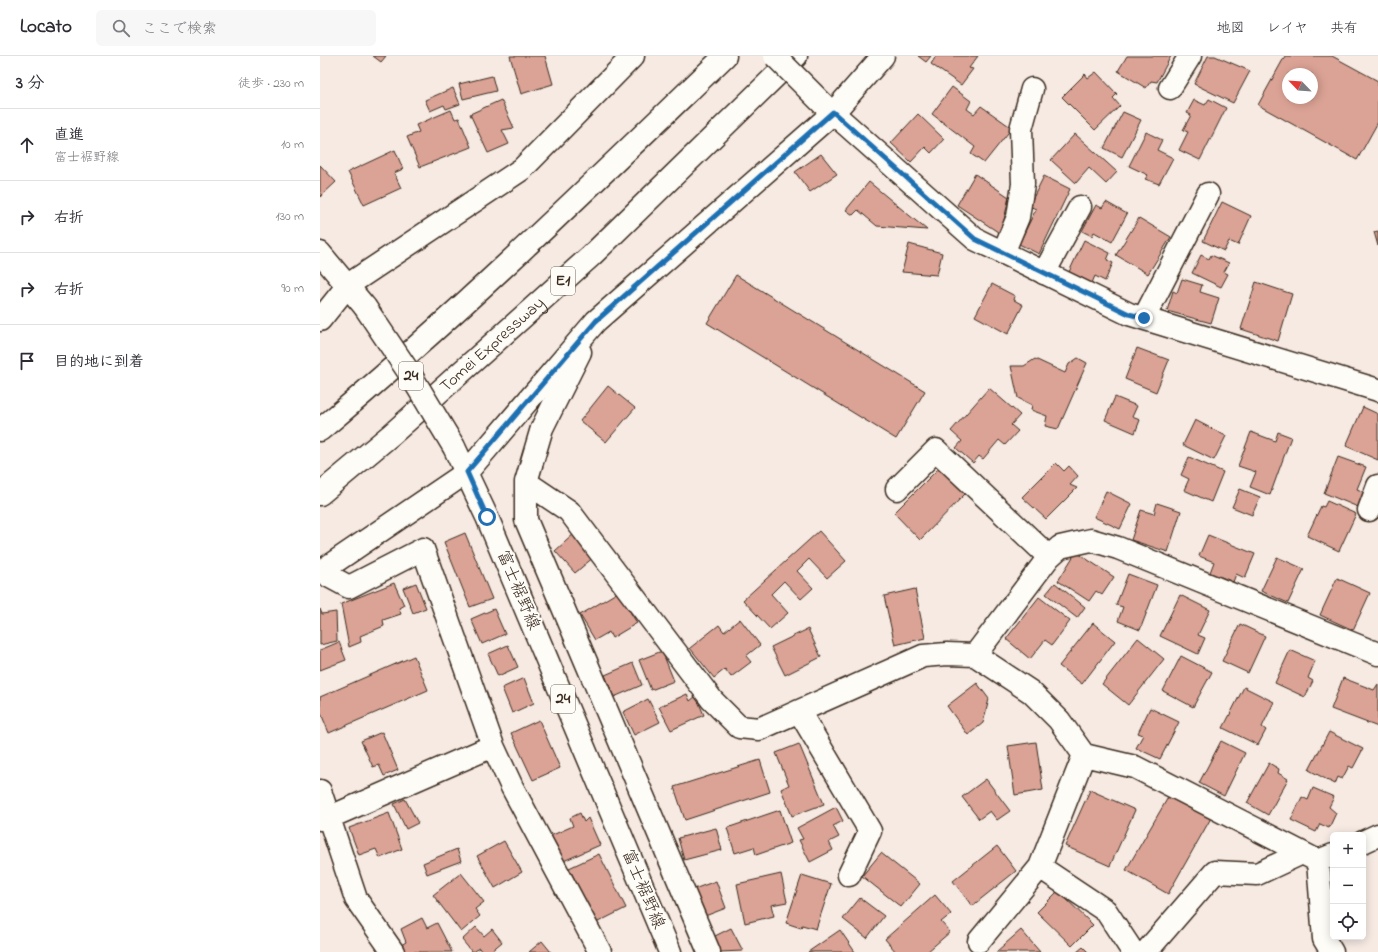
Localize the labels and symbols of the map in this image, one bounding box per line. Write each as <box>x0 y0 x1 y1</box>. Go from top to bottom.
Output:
north arrow <box>1282 68 1318 104</box>
road number: E1 <box>551 267 575 295</box>
street label: Tomei Expressway <box>434 291 551 398</box>
route end <box>1135 309 1153 327</box>
road number: 24 <box>399 362 423 390</box>
route start <box>478 508 496 526</box>
street label: 富士裾野線 <box>490 546 546 634</box>
road number: 24 <box>551 685 575 713</box>
street label: 富士裾野線 <box>615 845 671 933</box>

